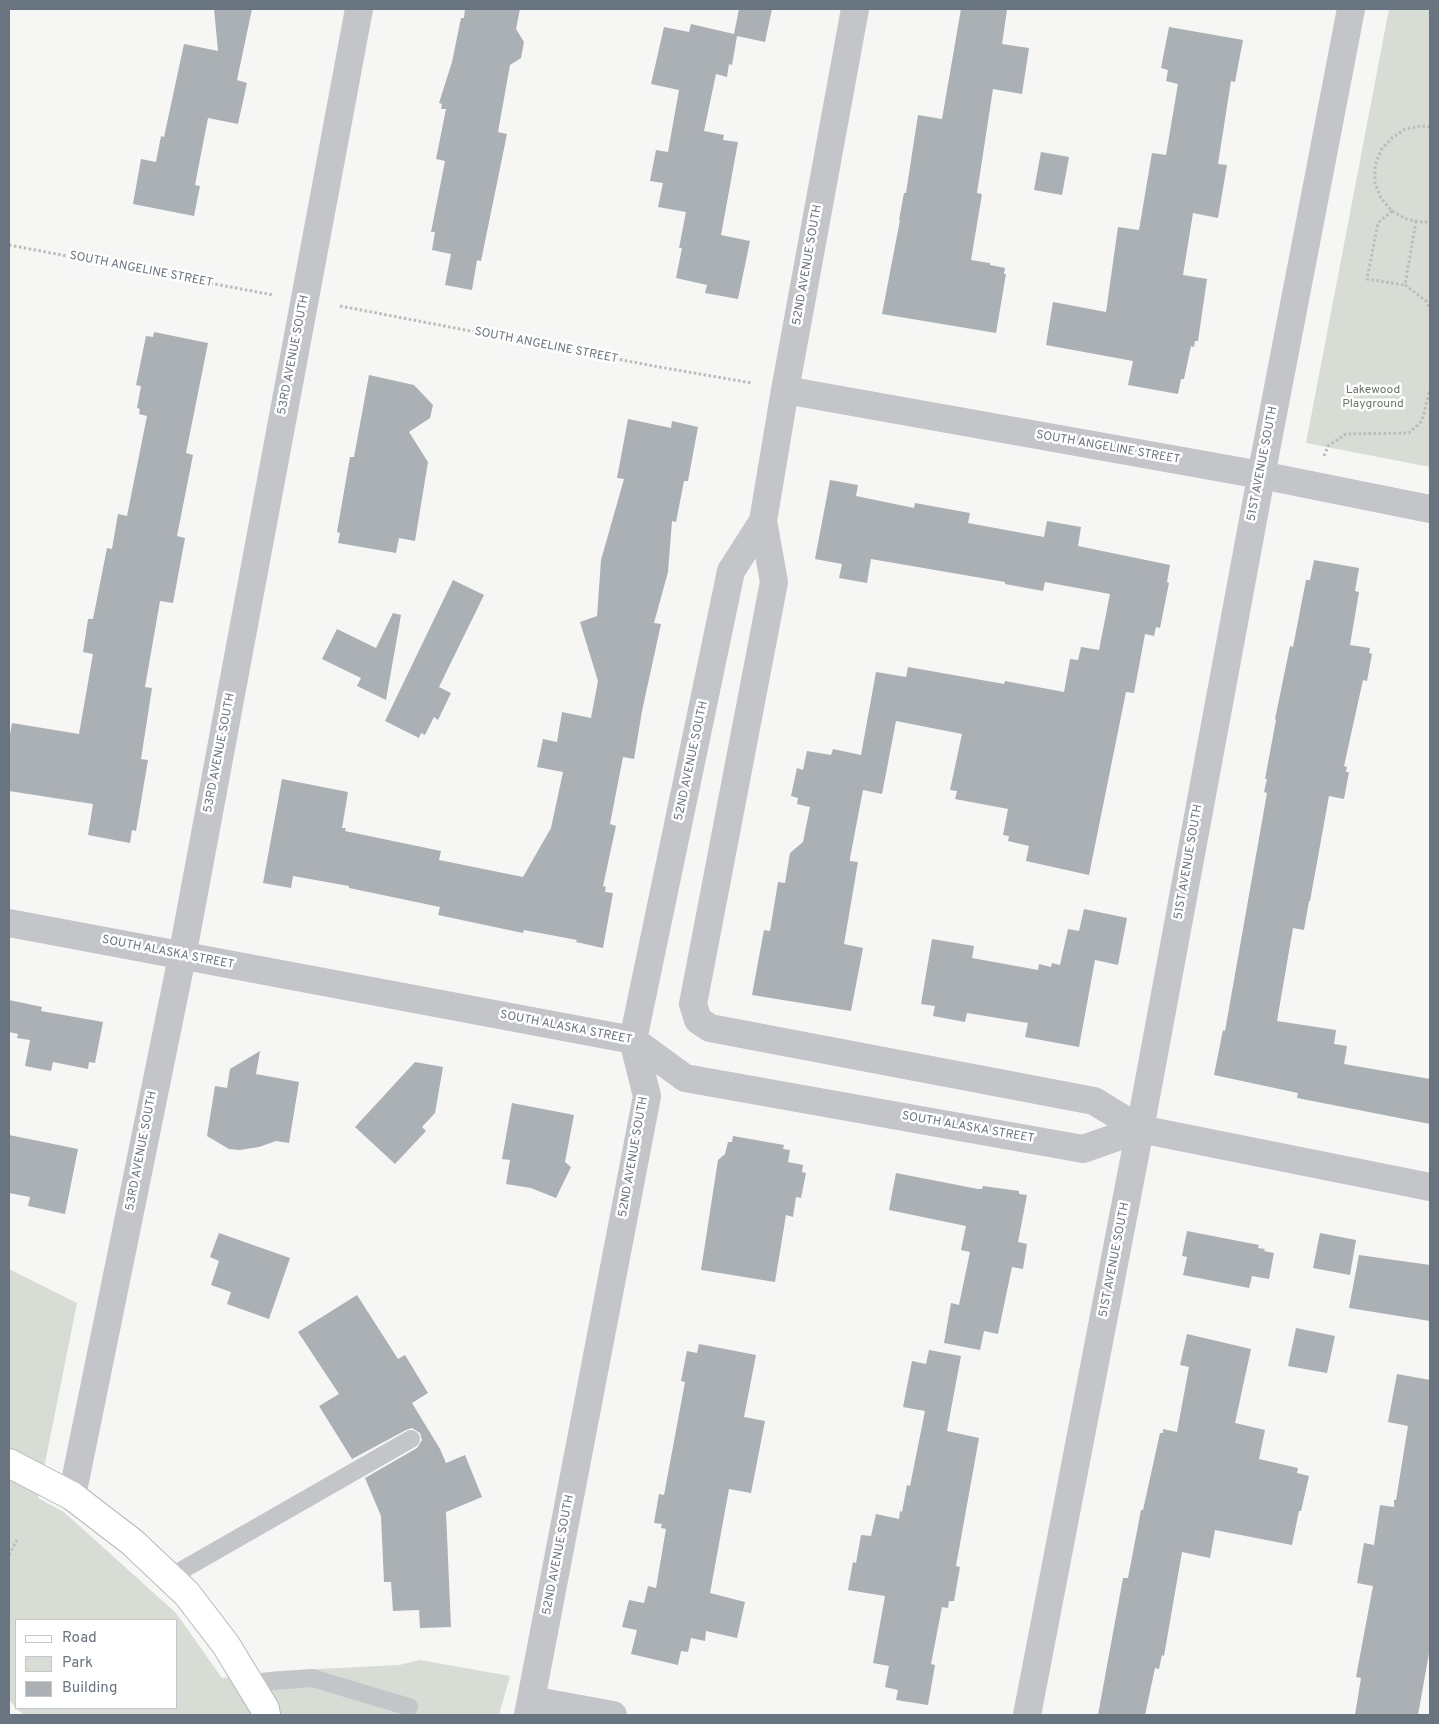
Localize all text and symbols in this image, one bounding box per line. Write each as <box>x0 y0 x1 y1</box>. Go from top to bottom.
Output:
street label: 52ND AVENUE SOUTH <box>790 204 826 326</box>
street label: SOUTH ANGELINE STREET <box>68 249 214 291</box>
street label: 53RD AVENUE SOUTH <box>275 294 313 416</box>
street label: SOUTH ANGELINE STREET <box>473 325 619 367</box>
park label: Lakewood Playground <box>1342 384 1404 412</box>
street label: 51ST AVENUE SOUTH <box>1245 405 1281 523</box>
street label: SOUTH ANGELINE STREET <box>1035 428 1181 468</box>
street label: 53RD AVENUE SOUTH <box>201 692 239 814</box>
street label: 52ND AVENUE SOUTH <box>672 700 712 822</box>
street label: 51ST AVENUE SOUTH <box>1172 803 1206 921</box>
street label: SOUTH ALASKA STREET <box>101 933 235 973</box>
street label: SOUTH ALASKA STREET <box>499 1008 633 1048</box>
street label: 53RD AVENUE SOUTH <box>123 1090 161 1212</box>
street label: 52ND AVENUE SOUTH <box>616 1096 652 1218</box>
street label: SOUTH ALASKA STREET <box>901 1109 1035 1147</box>
street label: 51ST AVENUE SOUTH <box>1097 1201 1133 1319</box>
street label: 52ND AVENUE SOUTH <box>540 1494 578 1616</box>
legend <box>15 1619 178 1709</box>
text: Road <box>62 1629 97 1648</box>
text: Park <box>62 1654 93 1673</box>
text: Building <box>62 1679 117 1698</box>

